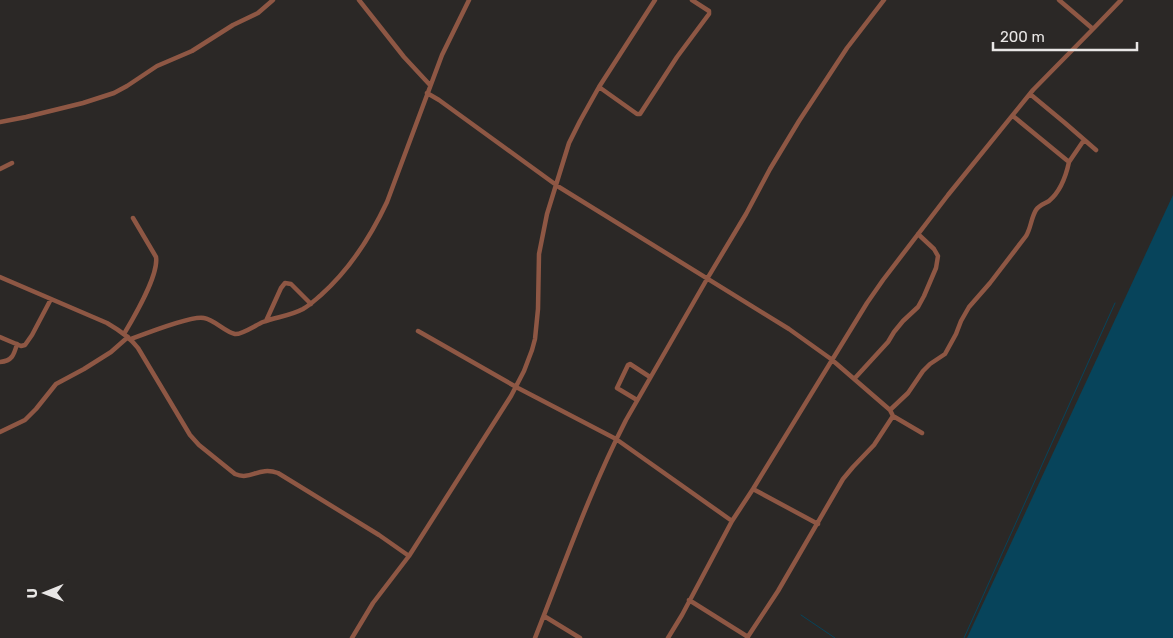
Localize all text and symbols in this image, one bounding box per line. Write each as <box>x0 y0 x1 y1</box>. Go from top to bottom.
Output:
scale bar <box>993 20 1137 52</box>
text: 200 m <box>1000 28 1045 46</box>
north arrow <box>20 568 70 618</box>
text: U <box>24 588 41 598</box>

